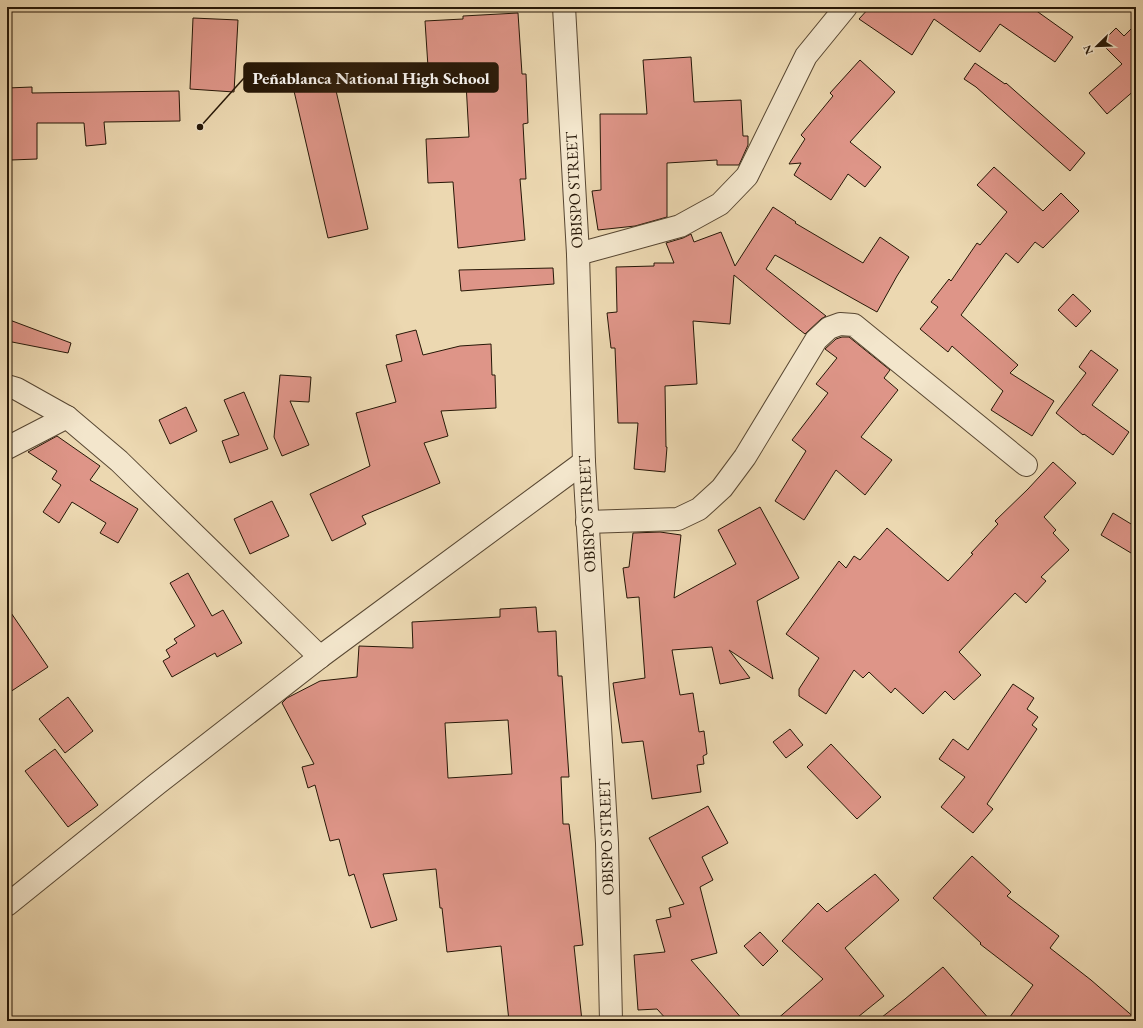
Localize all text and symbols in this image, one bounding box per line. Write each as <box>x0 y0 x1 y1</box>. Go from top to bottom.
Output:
north arrow <box>1077 26 1117 66</box>
text: N <box>1080 43 1096 57</box>
callout: Peñablanca National High School <box>244 63 498 92</box>
text: Peñablanca National High School <box>252 67 490 89</box>
street label: OBISPO STREET <box>560 131 588 249</box>
street label: OBISPO STREET <box>573 455 601 573</box>
street label: OBISPO STREET <box>593 778 619 896</box>

